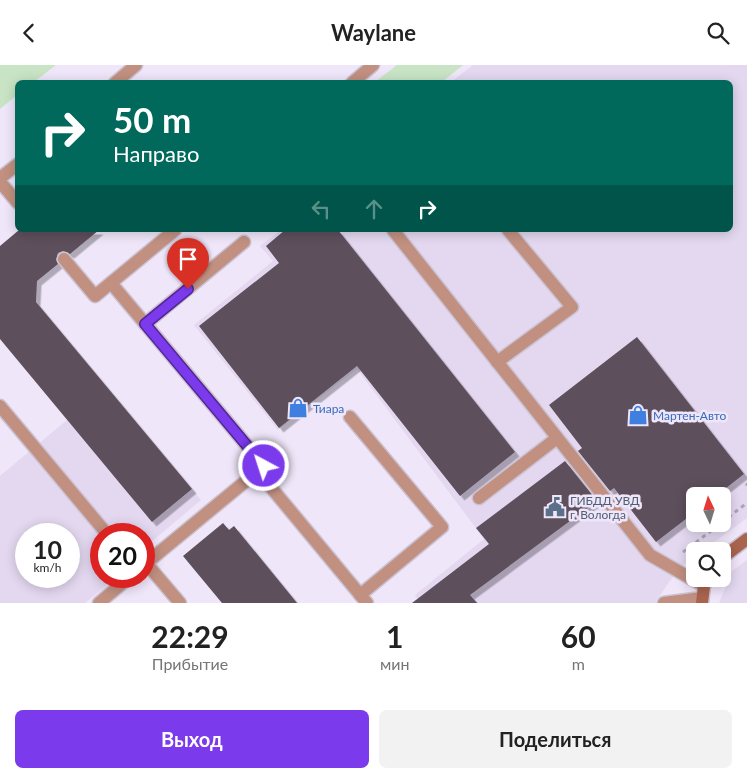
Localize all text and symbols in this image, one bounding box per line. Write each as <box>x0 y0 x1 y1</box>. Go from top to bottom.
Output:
icon: back <box>15 19 43 47</box>
text: Waylane <box>331 19 416 46</box>
icon: search <box>704 19 732 47</box>
text: 50 m <box>113 98 191 140</box>
icon: right <box>30 100 95 165</box>
text: Направо <box>113 140 199 167</box>
icon: left <box>307 195 335 223</box>
icon: ahead <box>360 195 388 223</box>
icon: right <box>413 195 441 223</box>
pin <box>167 238 209 289</box>
icon: arrive <box>174 245 202 273</box>
shop icon: Тиара <box>287 397 309 419</box>
place label: Тиара <box>313 401 344 416</box>
shop icon: Мартен-Авто <box>627 404 649 426</box>
place label: Мартен-Авто <box>653 408 727 423</box>
position arrow <box>237 439 289 491</box>
north arrow <box>686 487 731 533</box>
map controls <box>686 487 731 587</box>
place label: ГИБДД УВД г. Вологда <box>570 493 640 522</box>
public building icon: ГИБДД УВД г. Вологда <box>544 496 566 518</box>
speed limit sign: 20 <box>90 523 155 588</box>
text: 10 <box>33 534 62 564</box>
button: search <box>686 542 731 587</box>
text: km/h <box>33 560 62 575</box>
text: 22:29 <box>151 618 229 654</box>
text: 1 <box>386 618 403 654</box>
text: 60 <box>561 618 596 654</box>
text: Прибытие <box>152 654 228 673</box>
text: мин <box>380 654 410 673</box>
text: m <box>572 654 585 673</box>
button: Выход <box>15 710 369 768</box>
button: Поделиться <box>379 710 732 768</box>

